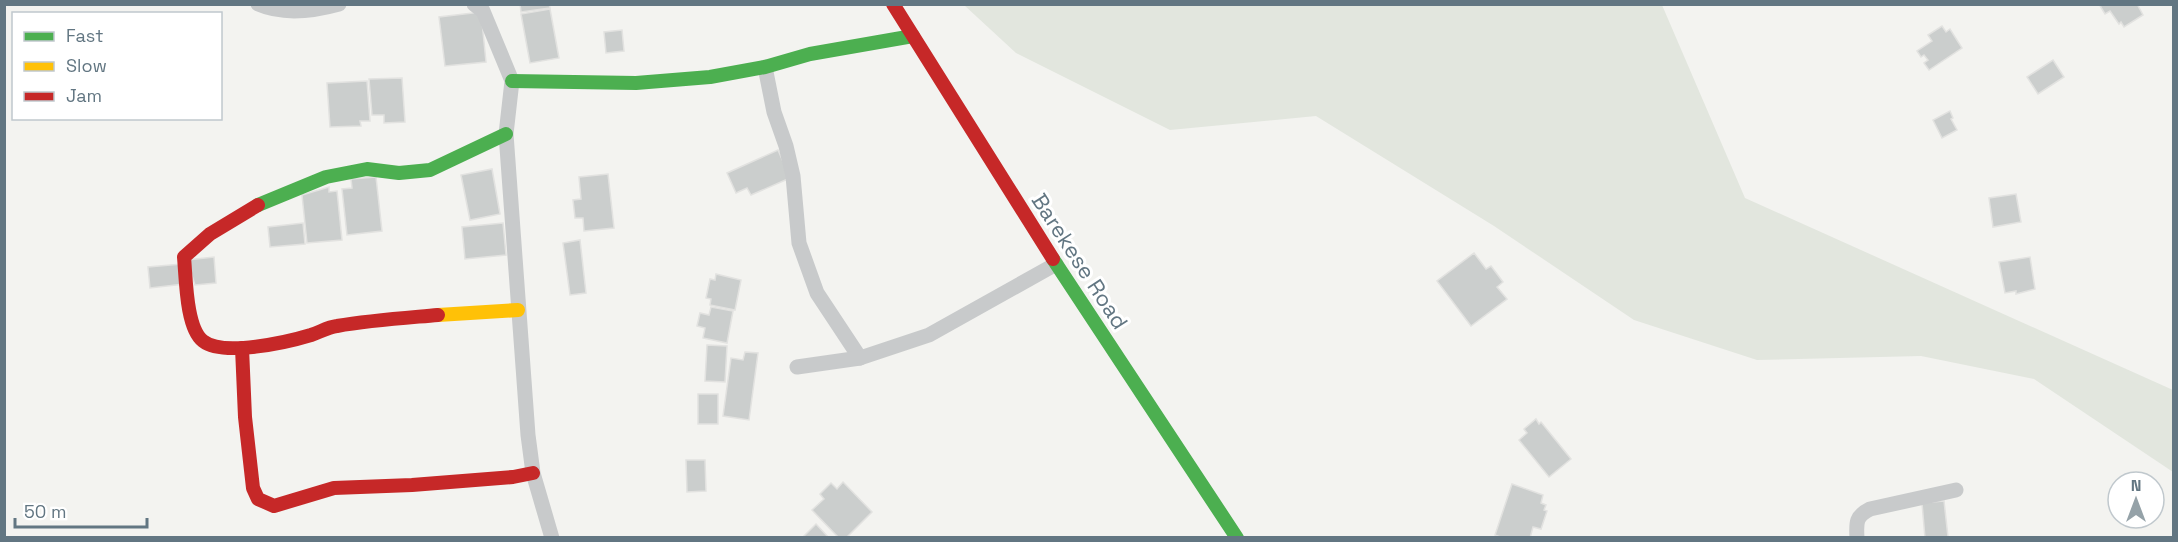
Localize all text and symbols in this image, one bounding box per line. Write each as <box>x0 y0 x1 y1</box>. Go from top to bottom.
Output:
legend <box>12 12 222 120</box>
text: Fast <box>66 24 103 47</box>
text: Slow <box>66 54 107 77</box>
text: Jam <box>66 84 102 107</box>
street label: Barekese Road <box>1026 188 1134 334</box>
north arrow <box>2106 470 2166 530</box>
text: N <box>2131 475 2141 496</box>
scale bar <box>15 491 147 529</box>
text: 50 m <box>24 500 66 523</box>

